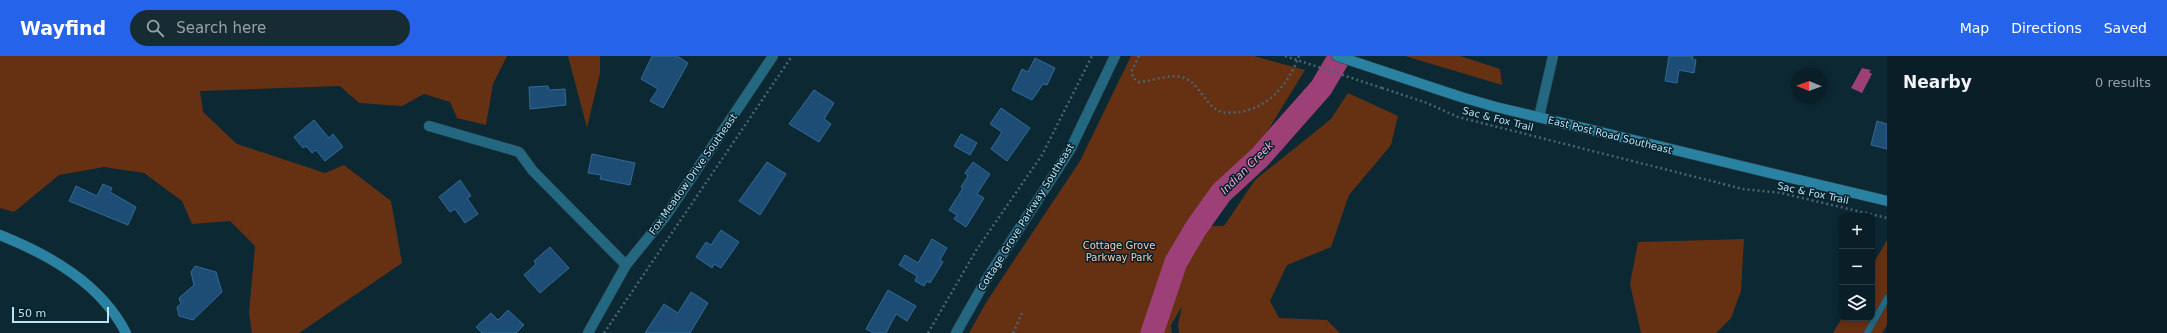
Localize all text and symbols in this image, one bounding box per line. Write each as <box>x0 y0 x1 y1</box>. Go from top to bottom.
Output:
search box <box>130 10 410 46</box>
text: Wayfind <box>20 17 106 39</box>
icon: search <box>144 17 166 39</box>
text: Search here <box>176 19 266 37</box>
text: Map <box>1960 20 1989 36</box>
text: Directions <box>2011 20 2082 36</box>
text: Saved <box>2104 20 2147 36</box>
north arrow <box>1791 68 1827 104</box>
text: Nearby <box>1903 72 1972 92</box>
text: 0 results <box>2095 75 2151 90</box>
street label: Sac & Fox Trail <box>1461 105 1535 133</box>
street label: Fox Meadow Drive Southeast <box>647 111 739 237</box>
street label: East Post Road Southeast <box>1547 114 1673 156</box>
water label: Indian Creek <box>1218 138 1277 197</box>
street label: Cottage Grove Parkway Southeast <box>976 141 1076 293</box>
street label: Sac & Fox Trail <box>1776 180 1850 206</box>
map controls <box>1839 213 1875 321</box>
button: + <box>1839 213 1875 249</box>
park label: Cottage Grove Parkway Park <box>1083 240 1155 263</box>
button: − <box>1839 249 1875 285</box>
button: layers <box>1839 285 1875 321</box>
scale bar <box>12 305 109 324</box>
text: 50 m <box>18 307 46 320</box>

